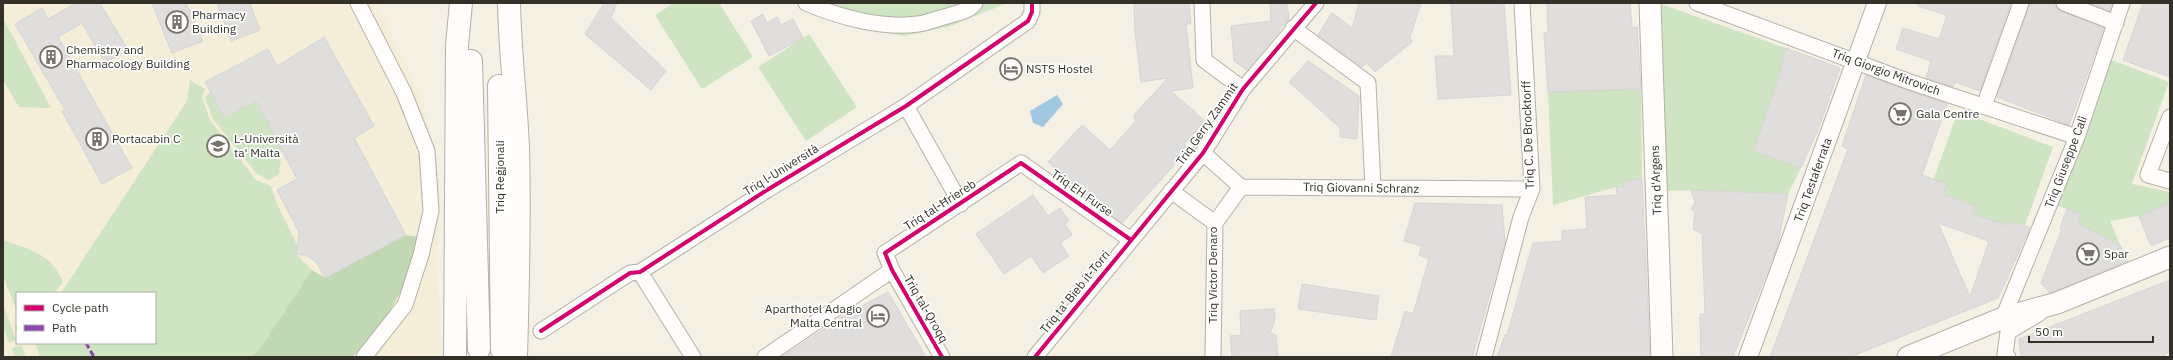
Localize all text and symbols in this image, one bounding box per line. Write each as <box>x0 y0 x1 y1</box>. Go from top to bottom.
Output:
place label: Pharmacy Building <box>192 7 246 36</box>
building icon: Pharmacy Building <box>164 9 190 35</box>
place label: Chemistry and Pharmacology Building <box>66 42 190 71</box>
building icon: Chemistry and Pharmacology Building <box>38 44 64 70</box>
street label: Triq Giorgio Mitrovich <box>1830 45 1942 98</box>
hotel icon: NSTS Hostel <box>998 56 1024 82</box>
place label: NSTS Hostel <box>1026 61 1093 76</box>
street label: Triq Gerry Zammit <box>1172 79 1241 168</box>
street label: Triq C. De Brocktorff <box>1518 80 1537 190</box>
supermarket icon: Gala Centre <box>1887 101 1913 127</box>
place label: Gala Centre <box>1916 106 1980 121</box>
street label: Triq Giuseppe Calì <box>2041 114 2090 210</box>
building icon: Portacabin C <box>84 126 110 152</box>
place label: Portacabin C <box>112 131 181 146</box>
place label: L-Università ta' Malta <box>234 131 299 160</box>
school or university icon: L-Università ta' Malta <box>205 133 231 159</box>
street label: Triq Testaferrata <box>1790 135 1835 224</box>
street label: Triq Reġjonali <box>492 140 507 214</box>
street label: Triq l-Università <box>740 140 822 199</box>
street label: Triq d'Argens <box>1647 145 1664 215</box>
street label: Triq EH Furse <box>1049 166 1116 220</box>
street label: Triq tal-Ħriereb <box>901 176 978 233</box>
street label: Triq Giovanni Schranz <box>1303 179 1420 196</box>
street label: Triq Victor Denaro <box>1205 226 1220 323</box>
supermarket icon: Spar <box>2075 241 2101 267</box>
place label: Spar <box>2104 246 2129 261</box>
street label: Triq ta' Bieb it-Torri <box>1036 247 1113 336</box>
street label: Triq tal-Qroqq <box>901 272 952 345</box>
legend <box>16 292 156 344</box>
text: Cycle path <box>52 300 109 315</box>
place label: Aparthotel Adagio Malta Central <box>765 301 862 330</box>
hotel icon: Aparthotel Adagio Malta Central <box>865 303 891 329</box>
scale bar <box>2029 318 2153 344</box>
text: Path <box>52 320 77 335</box>
text: 50 m <box>2035 324 2063 339</box>

